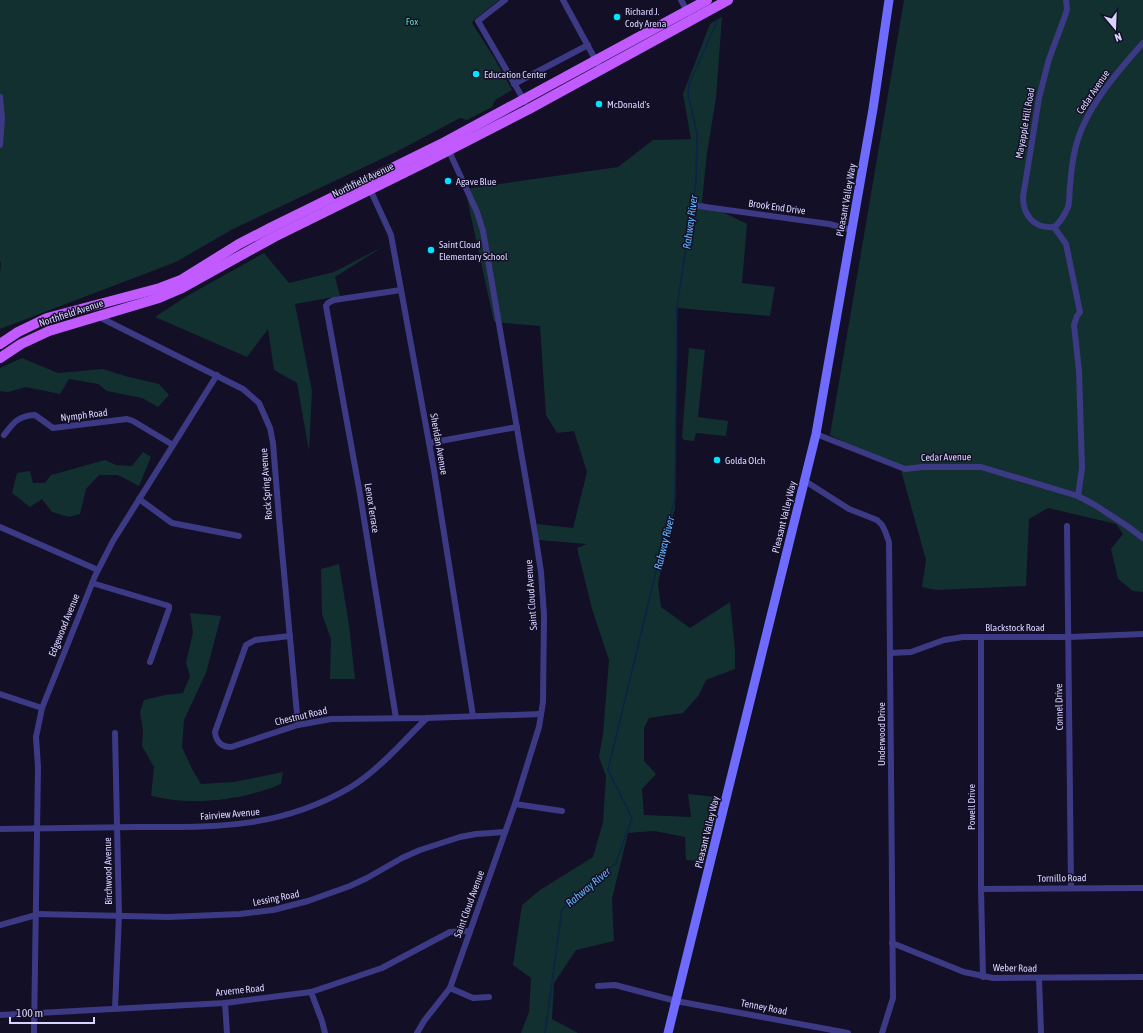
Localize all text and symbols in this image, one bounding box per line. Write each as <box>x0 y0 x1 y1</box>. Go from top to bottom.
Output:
place label: Richard J. Cody Arena <box>625 6 667 29</box>
north arrow <box>1095 8 1135 48</box>
marker: Richard J. Cody Arena <box>612 12 622 22</box>
park label: Fox <box>406 16 418 27</box>
text: N <box>1113 31 1123 44</box>
street label: Cedar Avenue <box>1074 68 1112 116</box>
marker: Education Center <box>471 69 481 79</box>
place label: Education Center <box>484 69 547 80</box>
street label: Mayapple Hill Road <box>1013 86 1037 159</box>
marker: McDonald's <box>594 99 604 109</box>
place label: McDonald's <box>607 99 650 110</box>
street label: Northfield Avenue <box>330 160 396 200</box>
street label: Pleasant Valley Way <box>834 163 858 237</box>
marker: Agave Blue <box>443 176 453 186</box>
place label: Agave Blue <box>456 176 497 187</box>
water label: Rahway River <box>680 194 700 250</box>
street label: Brook End Drive <box>748 198 807 217</box>
place label: Saint Cloud Elementary School <box>439 239 508 262</box>
marker: Saint Cloud Elementary School <box>426 245 436 255</box>
street label: Northfield Avenue <box>37 297 105 329</box>
street label: Nymph Road <box>60 407 108 423</box>
street label: Sheridan Avenue <box>428 412 450 476</box>
street label: Rock Spring Avenue <box>258 447 274 520</box>
street label: Cedar Avenue <box>921 451 972 463</box>
marker: Golda Olch <box>712 455 722 465</box>
place label: Golda Olch <box>725 455 765 466</box>
street label: Pleasant Valley Way <box>770 480 798 554</box>
street label: Lenox Terrace <box>363 482 381 534</box>
water label: Rahway River <box>652 515 677 571</box>
street label: Saint Cloud Avenue <box>523 559 539 631</box>
street label: Edgewood Avenue <box>46 592 82 658</box>
street label: Blackstock Road <box>985 622 1045 633</box>
street label: Connel Drive <box>1053 683 1065 731</box>
street label: Underwood Drive <box>876 702 887 766</box>
street label: Chestnut Road <box>274 705 328 727</box>
street label: Powell Drive <box>966 784 977 830</box>
street label: Pleasant Valley Way <box>693 795 721 869</box>
street label: Fairview Avenue <box>200 806 261 822</box>
street label: Birchwood Avenue <box>102 837 114 905</box>
water label: Rahway River <box>563 864 613 909</box>
street label: Saint Cloud Avenue <box>452 869 486 939</box>
street label: Tornillo Road <box>1037 872 1087 884</box>
street label: Lessing Road <box>252 888 301 908</box>
street label: Weber Road <box>993 962 1037 974</box>
street label: Arverne Road <box>215 982 265 998</box>
street label: Tenney Road <box>740 997 788 1017</box>
scale bar <box>10 999 94 1025</box>
text: 100 m <box>16 1006 43 1020</box>

